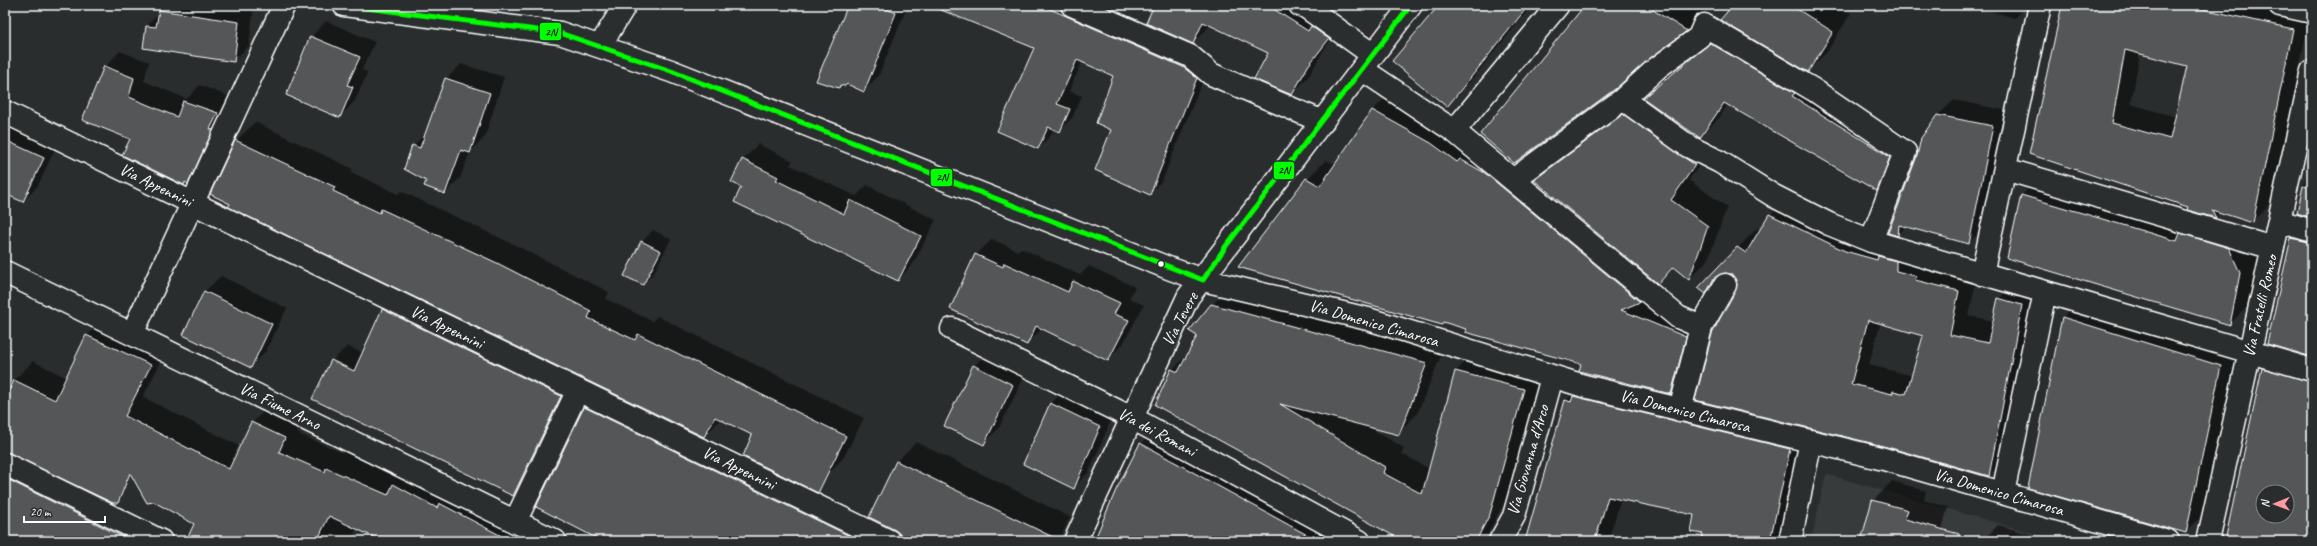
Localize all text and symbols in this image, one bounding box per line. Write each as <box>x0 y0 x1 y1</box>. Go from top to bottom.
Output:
line badge: 2N <box>539 22 562 41</box>
text: 2N <box>545 25 559 39</box>
street label: Via Appennini <box>116 158 198 212</box>
line badge: 2N <box>1273 161 1295 180</box>
text: 2N <box>1278 163 1292 177</box>
line badge: 2N <box>930 168 953 187</box>
text: 2N <box>936 170 950 184</box>
street label: Via Fratelli Romeo <box>2238 251 2282 359</box>
unlabelled marker <box>1156 259 1166 269</box>
street label: Via Tevere <box>1157 287 1204 349</box>
street label: Via Domenico Cimarosa <box>1307 295 1443 352</box>
street label: Via Appennini <box>407 300 489 354</box>
street label: Via Fiume Arno <box>236 377 325 435</box>
street label: Via Domenico Cimarosa <box>1618 385 1754 438</box>
street label: Via Giovanna d'Arco <box>1502 401 1554 518</box>
street label: Via dei Romani <box>1114 403 1201 462</box>
street label: Via Appennini <box>699 441 781 495</box>
street label: Via Domenico Cimarosa <box>1932 464 2068 521</box>
north arrow <box>2255 484 2295 524</box>
scale bar <box>24 498 105 524</box>
text: N <box>2258 498 2272 508</box>
text: 20 m <box>30 504 52 520</box>

